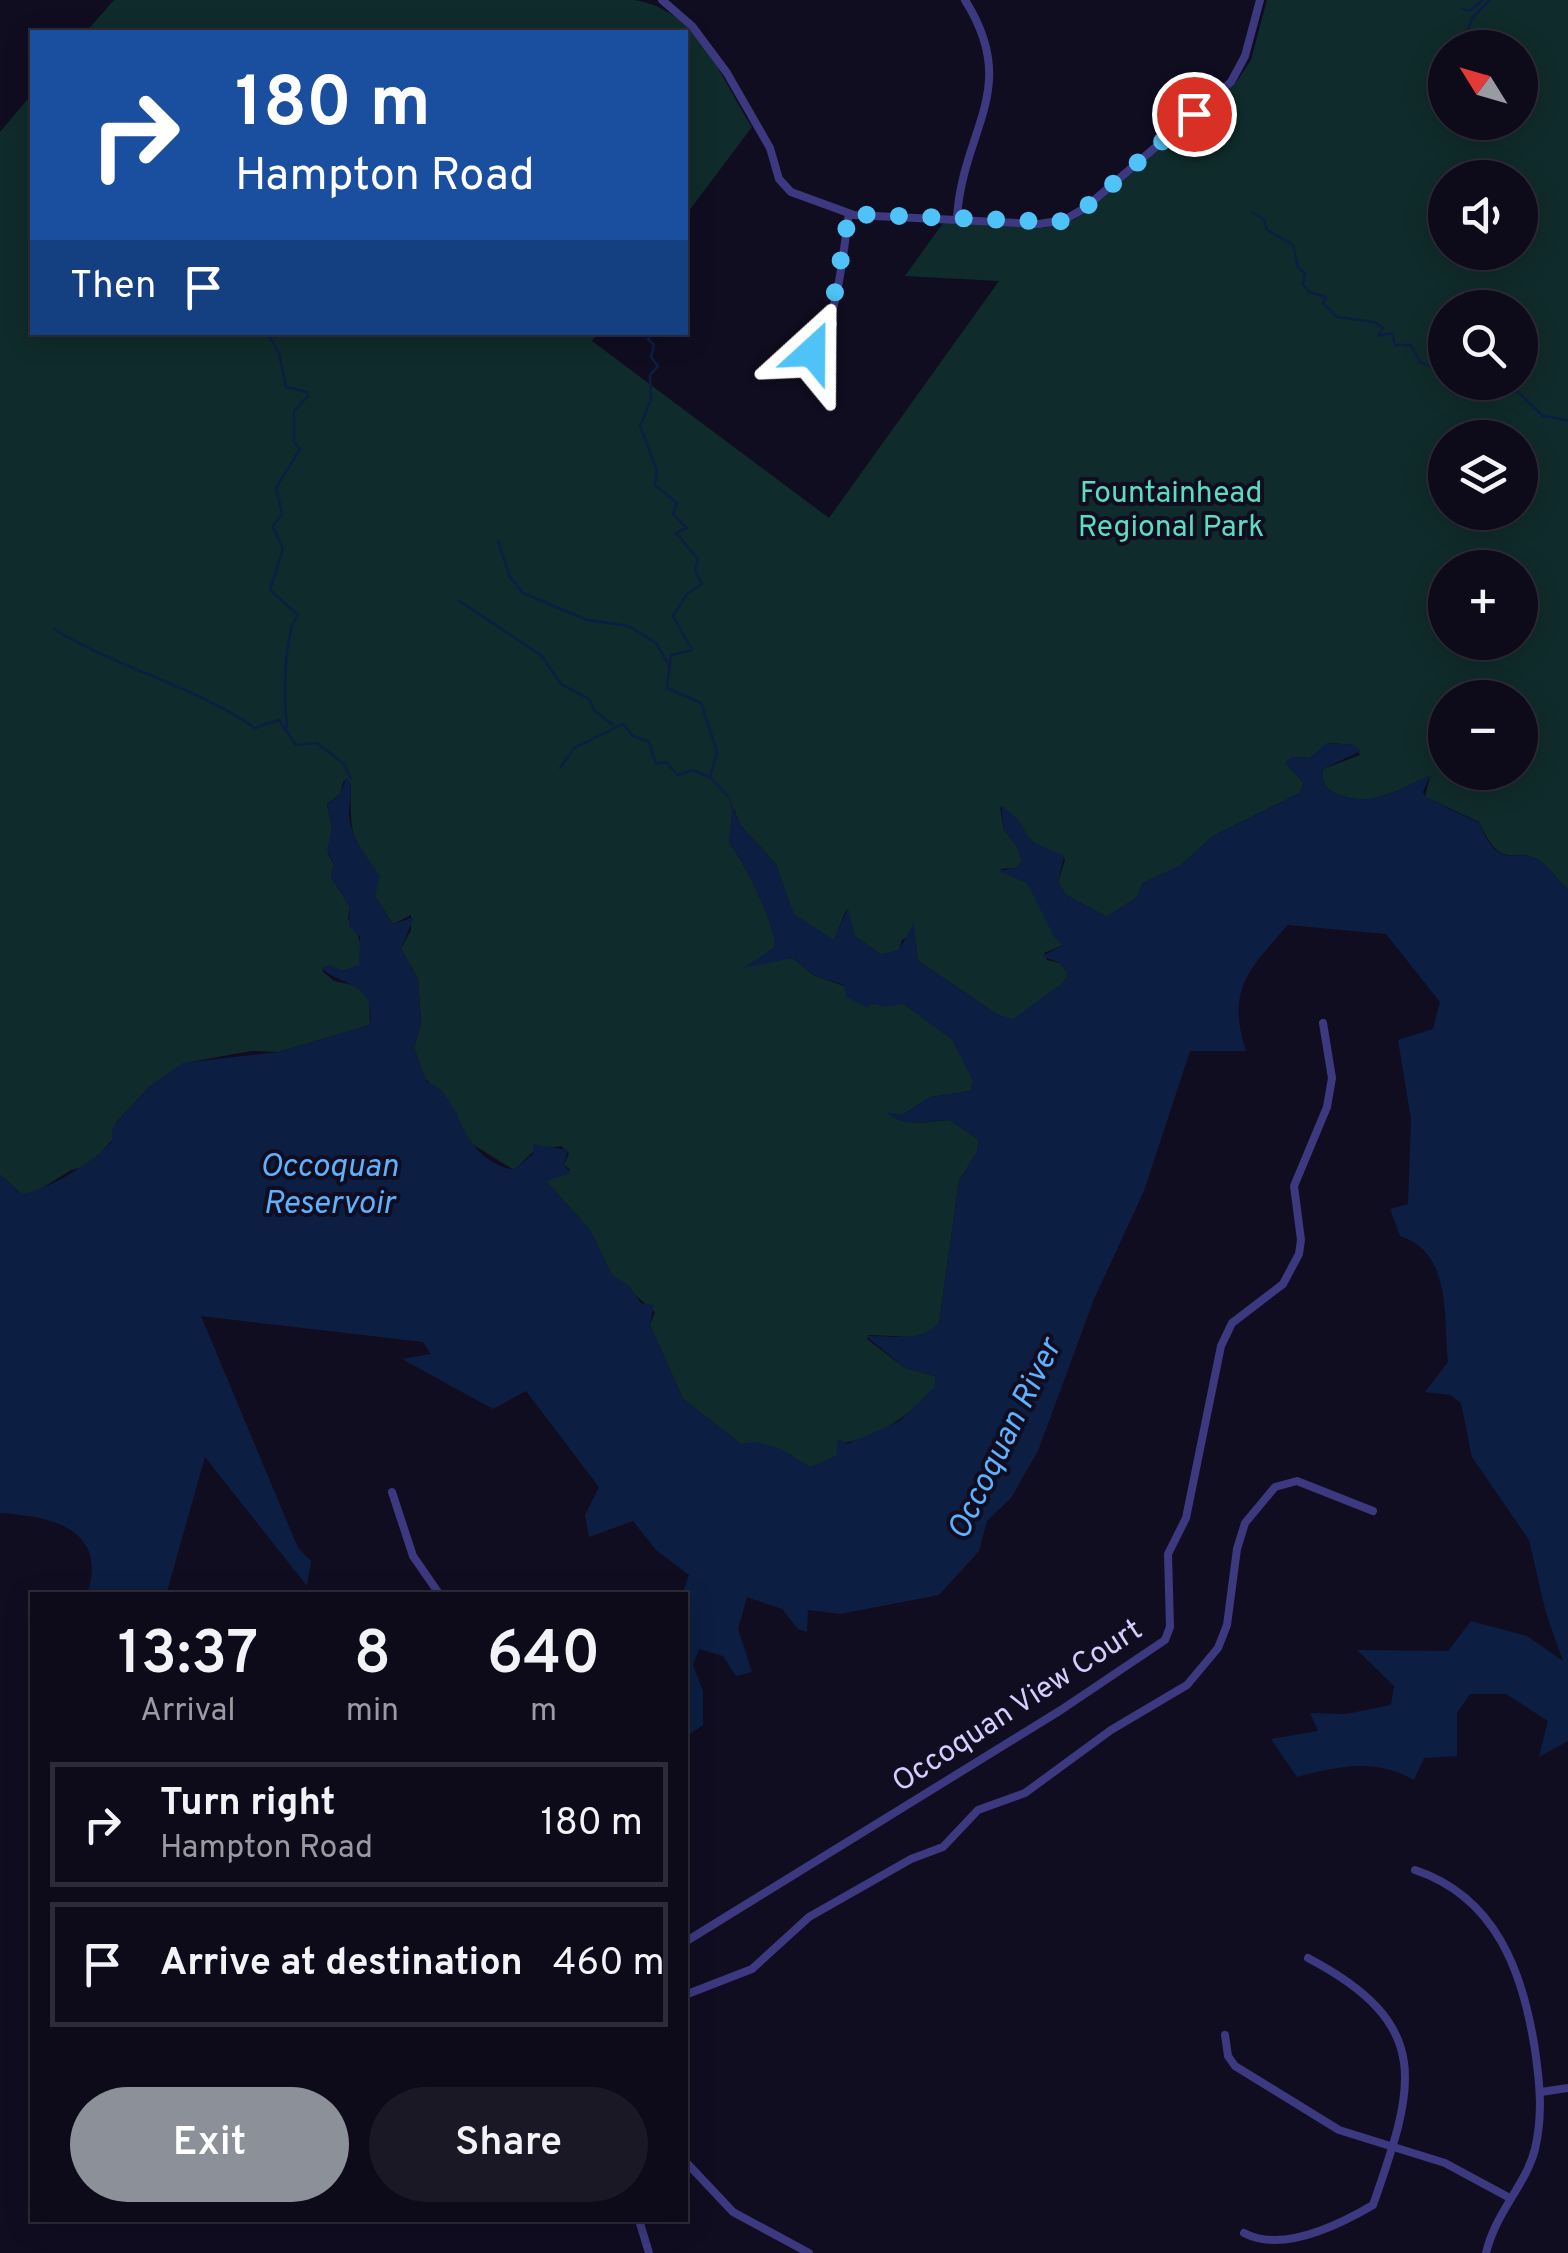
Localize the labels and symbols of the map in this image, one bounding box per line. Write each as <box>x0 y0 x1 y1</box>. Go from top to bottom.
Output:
north arrow <box>1428 30 1538 140</box>
pin <box>1152 72 1237 157</box>
position arrow <box>760 300 864 404</box>
park label: Fountainhead Regional Park <box>1078 476 1264 547</box>
water label: Occoquan Reservoir <box>260 1148 399 1225</box>
water label: Occoquan River <box>940 1331 1073 1547</box>
street label: Occoquan View Court <box>886 1612 1150 1802</box>

